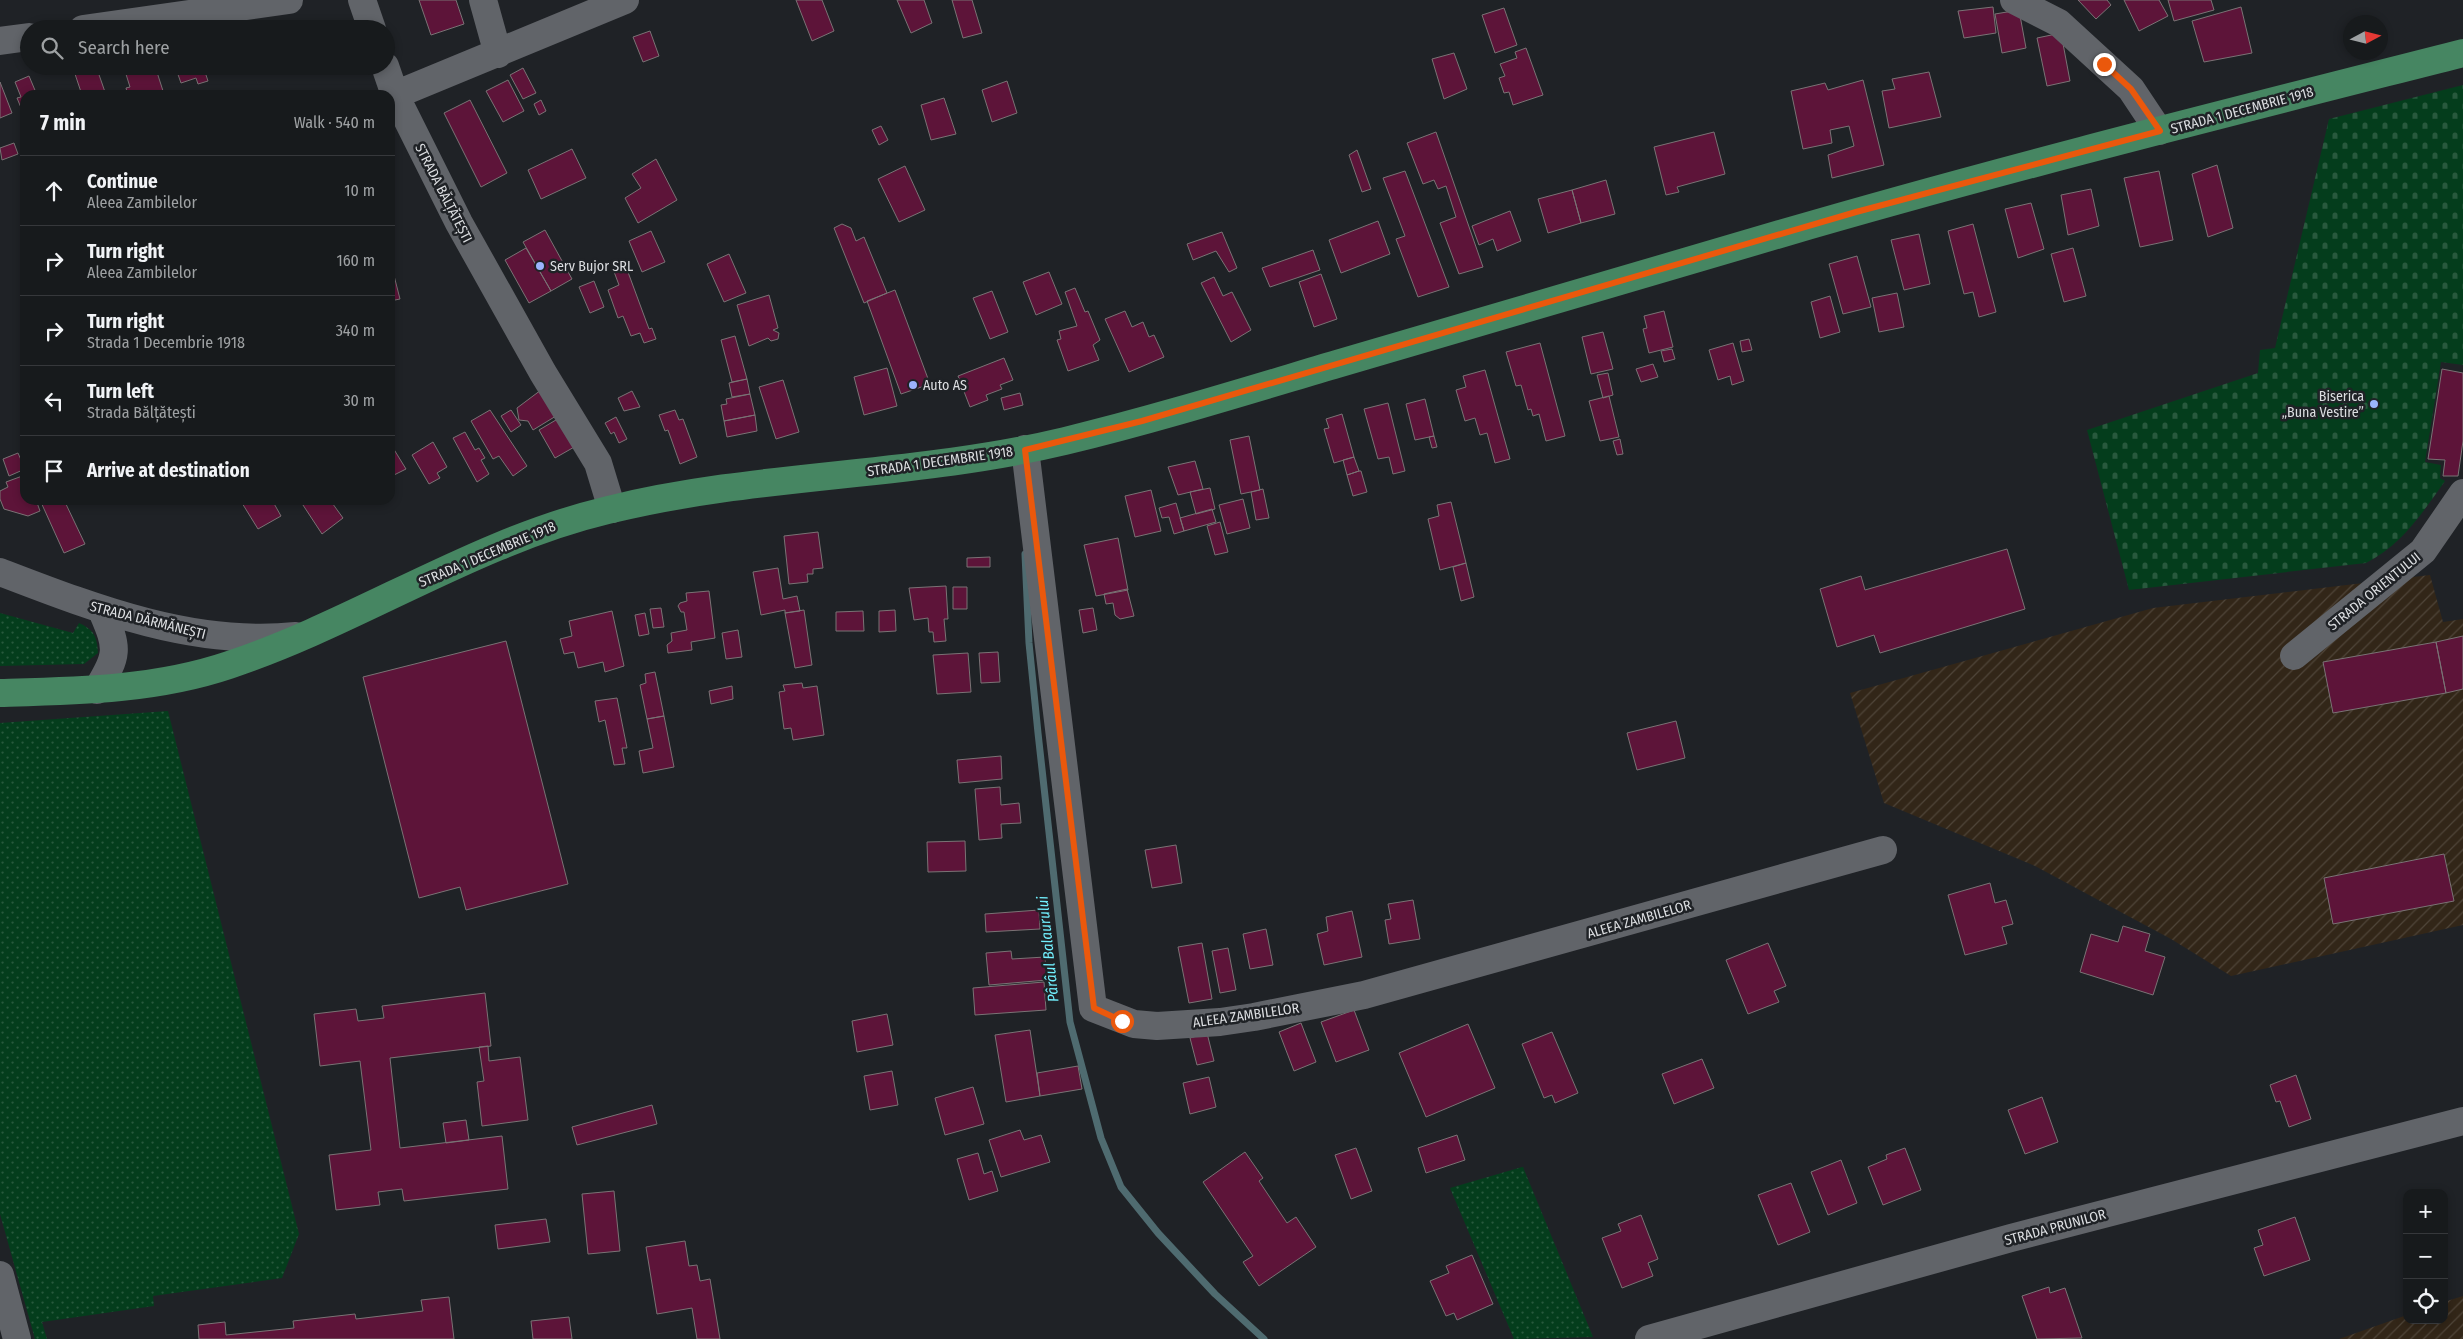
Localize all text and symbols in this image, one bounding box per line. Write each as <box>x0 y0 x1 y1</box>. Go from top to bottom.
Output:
north arrow <box>2343 15 2388 60</box>
search box <box>20 20 395 75</box>
icon: search <box>38 34 66 62</box>
text: Search here <box>78 36 170 59</box>
route end <box>2093 53 2116 76</box>
street label: STRADA 1 DECEMBRIE 1918 <box>2169 83 2315 138</box>
text: 7 min <box>40 110 86 136</box>
text: Walk · 540 m <box>294 113 375 132</box>
street label: STRADA BĂLȚĂTEȘTI <box>410 141 476 246</box>
text: Continue <box>87 170 158 193</box>
icon: ahead <box>40 177 68 205</box>
text: 10 m <box>344 181 375 200</box>
text: Aleea Zambilelor <box>87 193 197 212</box>
text: Turn right <box>87 240 164 263</box>
icon: right <box>40 247 68 275</box>
text: 160 m <box>336 251 375 270</box>
place label: Serv Bujor SRL <box>550 258 633 275</box>
marker: Serv Bujor SRL <box>534 260 546 272</box>
text: Aleea Zambilelor <box>87 263 197 282</box>
text: Turn right <box>87 310 164 333</box>
icon: right <box>40 317 68 345</box>
text: 340 m <box>336 321 375 340</box>
text: Strada 1 Decembrie 1918 <box>87 333 245 352</box>
place label: Auto AS <box>923 377 967 394</box>
marker: Auto AS <box>907 379 919 391</box>
text: Turn left <box>87 380 154 403</box>
icon: left <box>40 387 68 415</box>
place label: Biserica „Buna Vestire” <box>2282 388 2364 421</box>
text: 30 m <box>343 391 375 410</box>
marker: Biserica „Buna Vestire” <box>2368 398 2380 410</box>
text: Strada Bălțătești <box>87 403 196 422</box>
street label: STRADA 1 DECEMBRIE 1918 <box>866 443 1014 480</box>
icon: arrive <box>40 457 68 485</box>
text: Arrive at destination <box>87 459 250 482</box>
street label: STRADA 1 DECEMBRIE 1918 <box>416 518 558 591</box>
street label: STRADA ORIENTULUI <box>2325 549 2424 634</box>
street label: STRADA DĂRMĂNEȘTI <box>88 598 208 644</box>
water label: Pârâul Balaurului <box>1033 895 1063 1003</box>
street label: ALEEA ZAMBILELOR <box>1585 896 1693 942</box>
street label: ALEEA ZAMBILELOR <box>1192 1000 1301 1031</box>
route start <box>1111 1010 1134 1033</box>
map controls <box>2403 1189 2448 1324</box>
button: + <box>2403 1189 2448 1234</box>
street label: STRADA PRUNILOR <box>2003 1206 2108 1249</box>
button: − <box>2403 1234 2448 1279</box>
button: locate <box>2403 1279 2448 1324</box>

